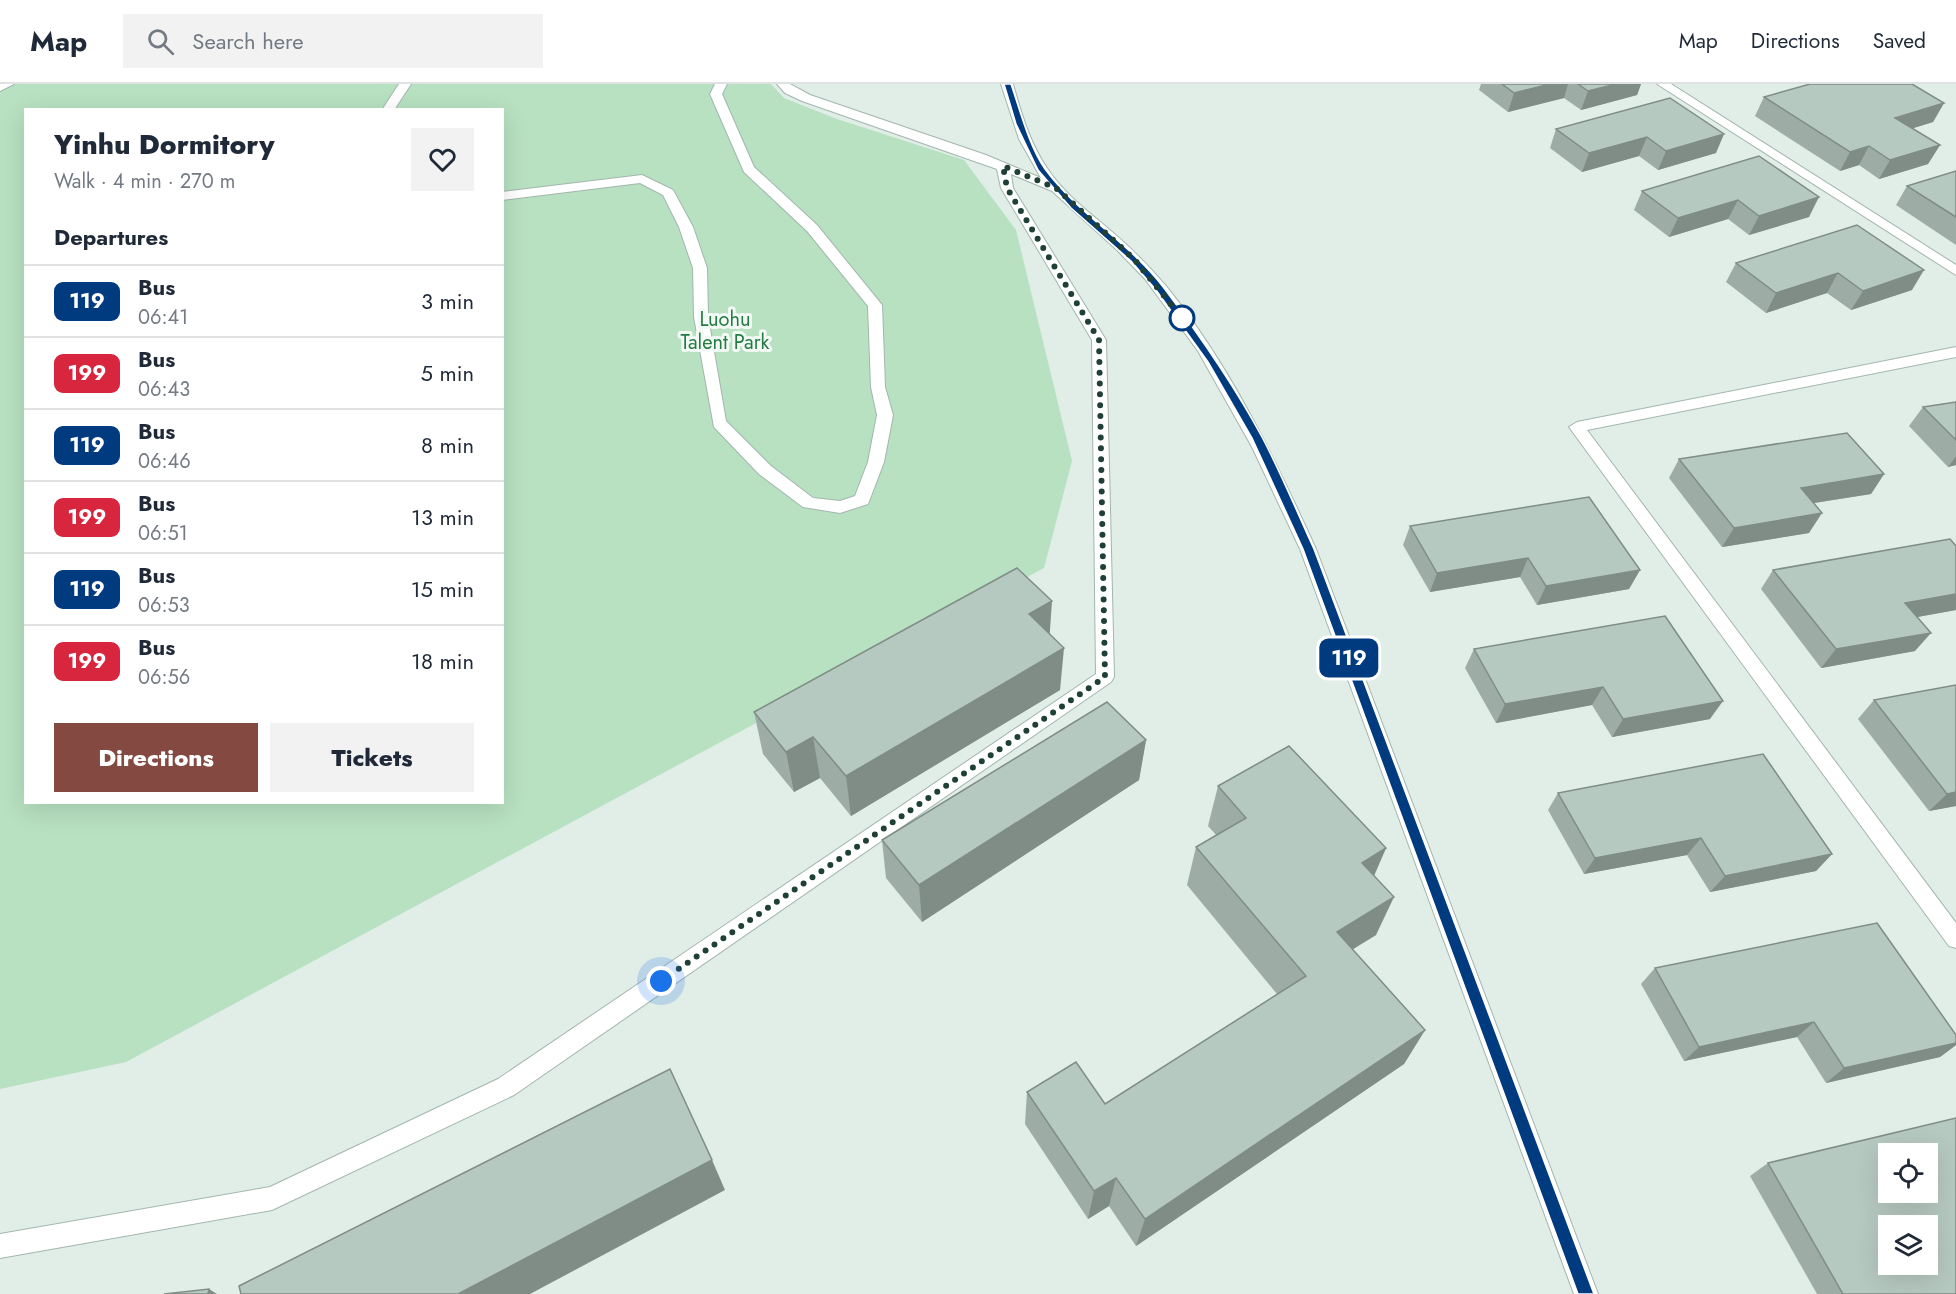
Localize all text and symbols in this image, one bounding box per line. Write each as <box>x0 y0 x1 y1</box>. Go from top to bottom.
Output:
search box <box>123 14 543 68</box>
text: Map <box>30 21 87 62</box>
icon: search <box>144 25 177 58</box>
text: Search here <box>192 25 304 57</box>
text: Map <box>1679 26 1718 56</box>
text: Directions <box>1751 26 1840 56</box>
text: Saved <box>1873 26 1926 56</box>
text: Yinhu Dormitory <box>54 124 275 165</box>
button: heart <box>411 128 474 191</box>
text: Walk · 4 min · 270 m <box>54 167 235 196</box>
text: Departures <box>54 221 168 253</box>
text: Bus <box>138 271 175 303</box>
text: 3 min <box>421 285 474 317</box>
text: 119 <box>69 286 105 316</box>
text: 06:41 <box>138 303 188 332</box>
park label: Luohu Talent Park <box>681 305 770 357</box>
unlabelled marker <box>1169 305 1195 331</box>
text: Bus <box>138 343 175 375</box>
text: 5 min <box>421 357 474 389</box>
text: 199 <box>68 358 106 388</box>
text: 06:43 <box>138 375 190 404</box>
text: Bus <box>138 415 175 447</box>
text: 8 min <box>421 429 474 461</box>
text: 119 <box>69 430 105 460</box>
text: 06:46 <box>138 447 191 476</box>
text: Bus <box>138 487 175 519</box>
text: 13 min <box>411 501 474 533</box>
text: 199 <box>68 502 106 532</box>
text: 06:51 <box>138 519 188 548</box>
text: Bus <box>138 559 175 591</box>
text: 15 min <box>411 573 474 605</box>
text: 119 <box>69 574 105 604</box>
text: 06:53 <box>138 591 190 620</box>
text: Bus <box>138 631 175 663</box>
line badge: 119 <box>1314 638 1384 678</box>
text: 119 <box>1331 643 1367 673</box>
text: 18 min <box>411 645 474 677</box>
text: 199 <box>68 646 106 676</box>
text: 06:56 <box>138 663 190 692</box>
button: Directions <box>54 723 258 792</box>
button: Tickets <box>270 723 474 792</box>
your location <box>646 966 676 996</box>
map controls <box>1878 1143 1938 1275</box>
button: locate <box>1878 1143 1938 1203</box>
button: layers <box>1878 1215 1938 1275</box>

